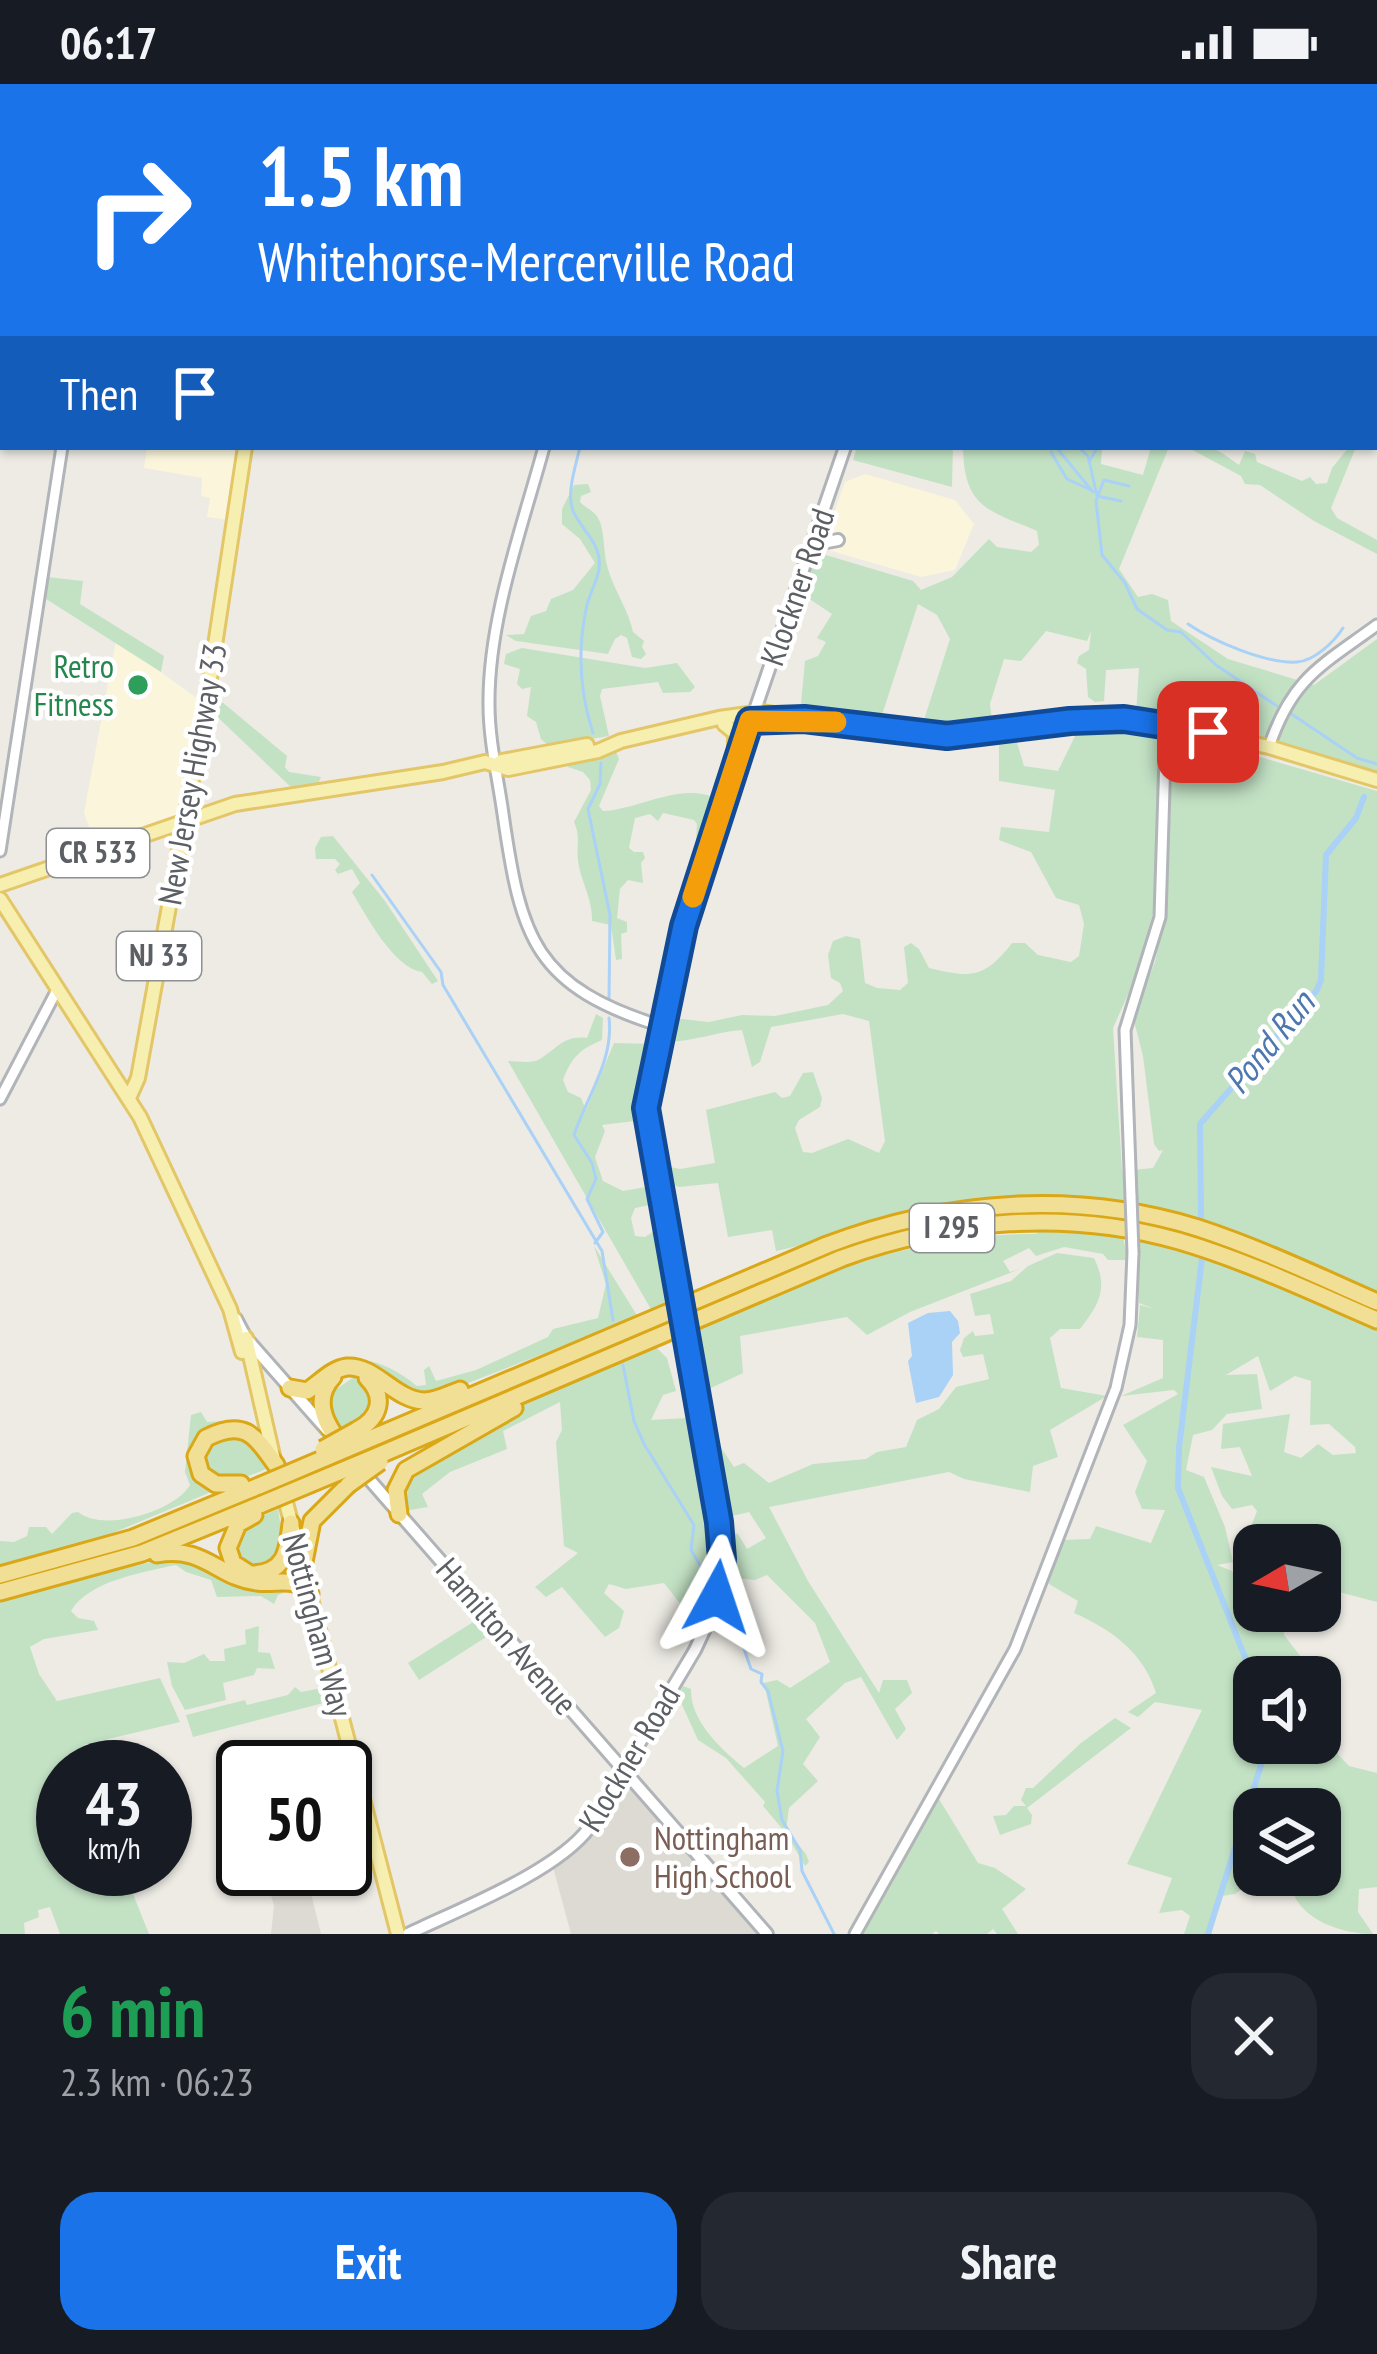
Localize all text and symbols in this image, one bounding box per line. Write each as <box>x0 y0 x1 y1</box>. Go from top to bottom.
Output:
text: 06:17 <box>60 13 157 71</box>
text: 1.5 km <box>258 120 464 229</box>
icon: right <box>60 132 216 288</box>
text: Whitehorse-Mercerville Road <box>258 226 795 296</box>
icon: arrive <box>162 360 228 426</box>
text: Then <box>60 364 138 422</box>
street label: Klockner Road <box>750 503 843 671</box>
street label: New Jersey Highway 33 <box>147 640 236 908</box>
place label: Retro Fitness <box>34 644 114 725</box>
marker: Retro Fitness <box>125 672 151 698</box>
pin <box>1157 681 1259 783</box>
icon: arrive <box>1175 699 1241 765</box>
road number: CR 533 <box>47 829 149 877</box>
road number: NJ 33 <box>117 932 201 980</box>
water label: Pond Run <box>1213 979 1326 1103</box>
road number: I 295 <box>910 1204 994 1252</box>
north arrow <box>1233 1524 1341 1632</box>
map controls <box>1233 1524 1341 1896</box>
street label: Nottingham Way <box>273 1528 364 1722</box>
position arrow <box>654 1534 780 1660</box>
street label: Hamilton Avenue <box>427 1548 587 1723</box>
button: sound <box>1233 1656 1341 1764</box>
street label: Klockner Road <box>568 1677 689 1839</box>
speed limit sign: 50 <box>216 1740 372 1896</box>
text: 43 <box>85 1764 143 1842</box>
button: layers <box>1233 1788 1341 1896</box>
place label: Nottingham High School <box>654 1816 792 1897</box>
text: km/h <box>87 1828 141 1867</box>
marker: Nottingham High School <box>617 1844 643 1870</box>
text: 6 min <box>60 1964 205 2057</box>
button: close <box>1191 1973 1317 2099</box>
text: 2.3 km · 06:23 <box>60 2056 254 2107</box>
button: Exit <box>60 2192 677 2330</box>
button: Share <box>701 2192 1317 2330</box>

